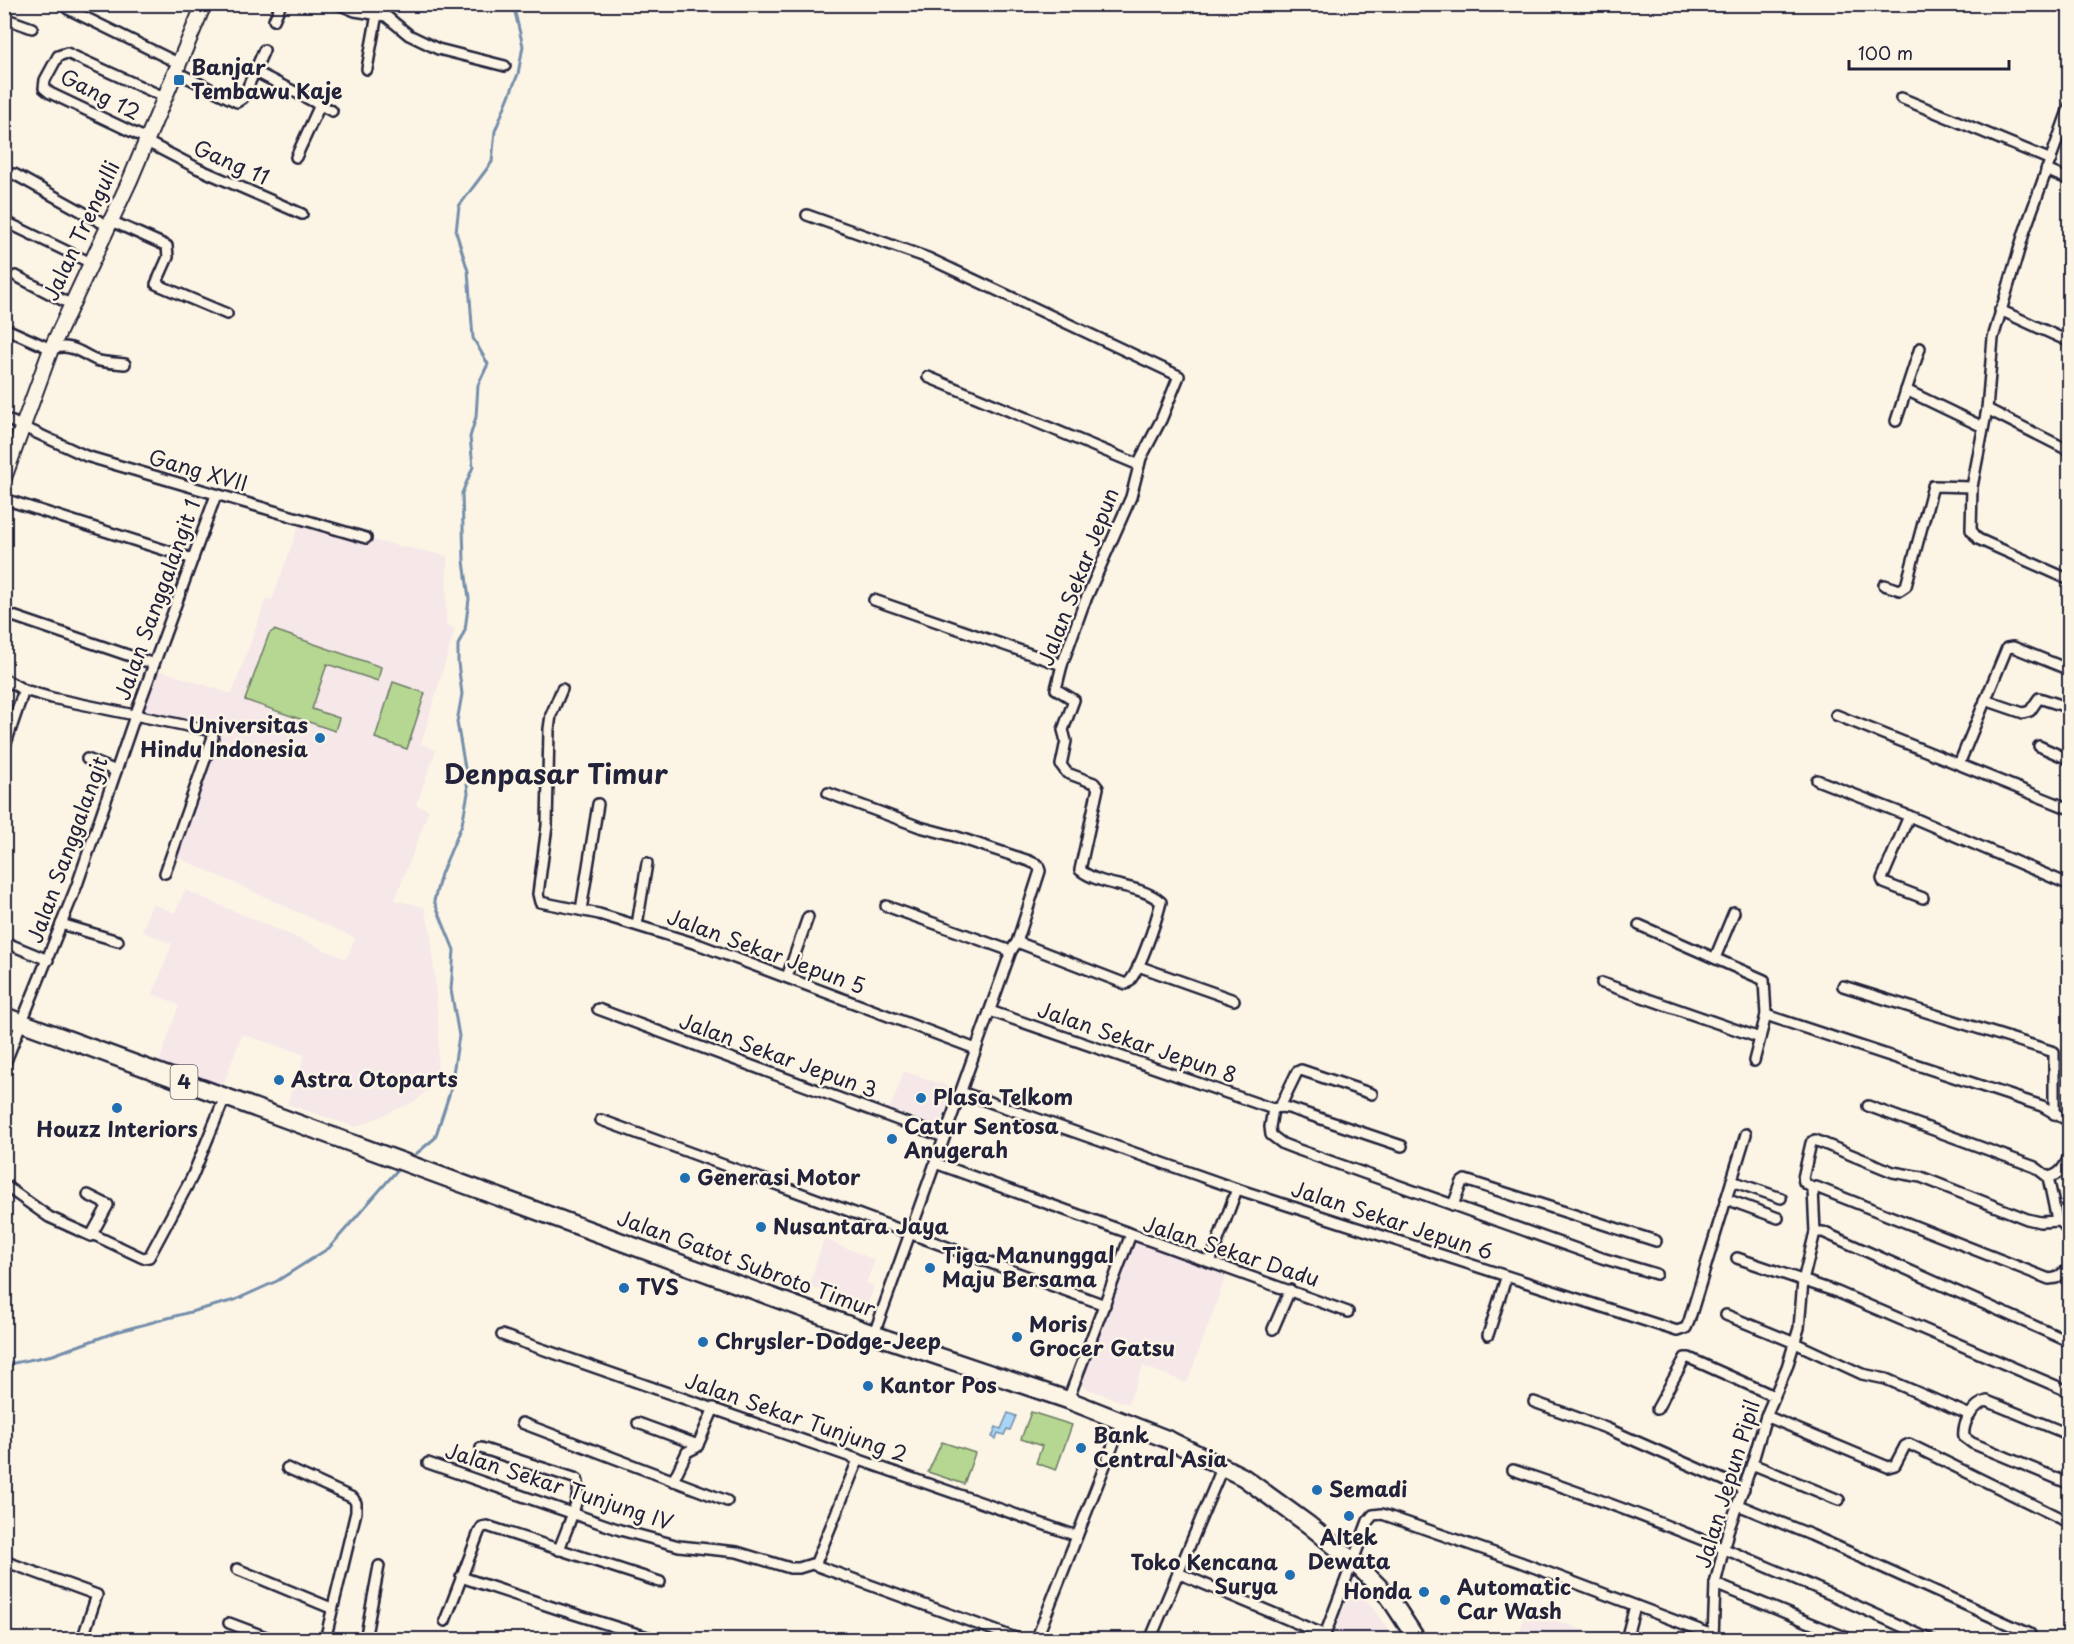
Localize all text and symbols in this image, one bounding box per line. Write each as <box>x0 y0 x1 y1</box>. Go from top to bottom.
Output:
scale bar <box>1849 33 2010 71</box>
text: 100 m <box>1858 39 1913 66</box>
place label: Banjar Tembawu Kaje <box>191 50 342 106</box>
street label: Gang 12 <box>55 59 147 127</box>
marker: Banjar Tembawu Kaje <box>172 73 186 87</box>
street label: Gang 11 <box>189 130 275 192</box>
street label: Jalan Trengulli <box>34 155 127 306</box>
street label: Gang XVII <box>145 440 252 498</box>
street label: Jalan Sekar Jepun <box>1028 483 1126 670</box>
street label: Jalan Sanggalangit 1 <box>105 494 207 704</box>
place label: Universitas Hindu Indonesia <box>140 708 309 764</box>
marker: Universitas Hindu Indonesia <box>313 731 327 745</box>
street label: Jalan Sanggalangit <box>17 751 115 947</box>
district label: Denpasar Timur <box>444 752 669 793</box>
street label: Jalan Sekar Jepun 5 <box>663 899 870 1001</box>
street label: Jalan Sekar Jepun 8 <box>1034 992 1242 1090</box>
street label: Jalan Sekar Jepun 3 <box>675 1003 882 1105</box>
place label: Astra Otoparts <box>290 1062 458 1094</box>
road number: 4 <box>170 1065 198 1099</box>
marker: Astra Otoparts <box>272 1073 286 1087</box>
place label: Plasa Telkom <box>933 1080 1073 1112</box>
marker: Plasa Telkom <box>914 1091 928 1105</box>
marker: Houzz Interiors <box>110 1101 124 1115</box>
place label: Catur Sentosa Anugerah <box>903 1109 1059 1165</box>
place label: Houzz Interiors <box>36 1112 198 1144</box>
marker: Catur Sentosa Anugerah <box>885 1132 899 1146</box>
place label: Generasi Motor <box>697 1160 861 1192</box>
marker: Generasi Motor <box>678 1171 692 1185</box>
street label: Jalan Sekar Jepun 6 <box>1288 1171 1498 1267</box>
street label: Jalan Gatot Subroto Timur <box>613 1200 880 1324</box>
street label: Jalan Sekar Dadu <box>1139 1206 1324 1294</box>
place label: Nusantara Jaya <box>773 1209 949 1241</box>
marker: Nusantara Jaya <box>754 1220 768 1234</box>
place label: Tiga Manunggal Maju Bersama <box>942 1238 1114 1294</box>
marker: Tiga Manunggal Maju Bersama <box>923 1261 937 1275</box>
place label: TVS <box>636 1270 679 1302</box>
marker: TVS <box>617 1281 631 1295</box>
place label: Moris Grocer Gatsu <box>1029 1307 1175 1363</box>
place label: Chrysler-Dodge-Jeep <box>715 1324 941 1356</box>
marker: Moris Grocer Gatsu <box>1010 1330 1024 1344</box>
marker: Chrysler-Dodge-Jeep <box>696 1335 710 1349</box>
street label: Jalan Sekar Tunjung 2 <box>681 1363 912 1469</box>
place label: Kantor Pos <box>880 1368 997 1400</box>
marker: Kantor Pos <box>861 1379 875 1393</box>
street label: Jalan Jepun Pipil <box>1685 1395 1767 1572</box>
place label: Bank Central Asia <box>1093 1418 1229 1474</box>
street label: Jalan Sekar Tunjung IV <box>442 1433 678 1537</box>
marker: Bank Central Asia <box>1074 1441 1088 1455</box>
place label: Semadi <box>1329 1472 1407 1504</box>
marker: Semadi <box>1310 1483 1324 1497</box>
marker: Altek Dewata <box>1342 1509 1356 1523</box>
place label: Altek Dewata <box>1308 1520 1391 1576</box>
place label: Toko Kencana Surya <box>1131 1545 1278 1601</box>
marker: Toko Kencana Surya <box>1283 1568 1297 1582</box>
place label: Automatic Car Wash <box>1457 1570 1571 1626</box>
place label: Honda <box>1343 1574 1413 1606</box>
marker: Honda <box>1417 1585 1431 1599</box>
marker: Automatic Car Wash <box>1438 1593 1452 1607</box>

